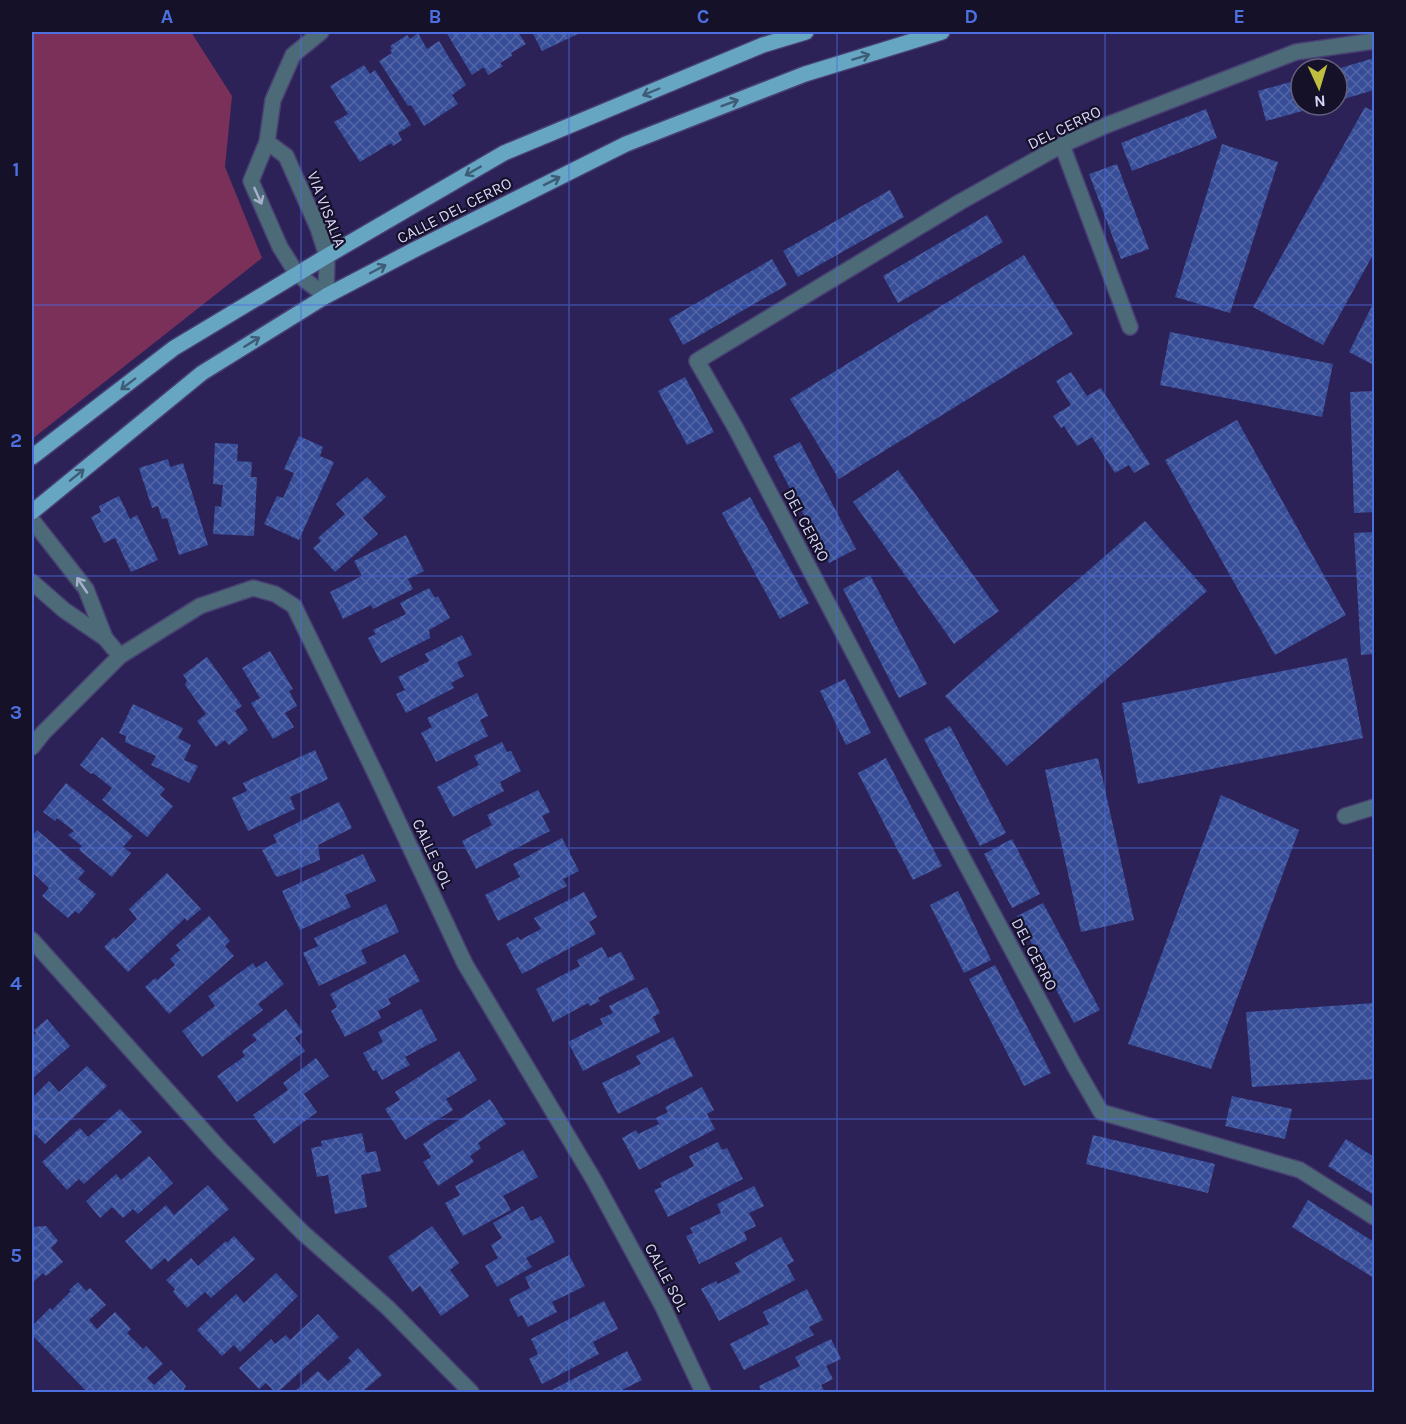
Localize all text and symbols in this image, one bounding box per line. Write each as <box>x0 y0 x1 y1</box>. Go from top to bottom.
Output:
text: A <box>161 5 174 28</box>
text: B <box>429 5 441 28</box>
text: C <box>697 5 709 28</box>
text: D <box>964 5 978 28</box>
text: E <box>1233 5 1245 28</box>
one-way arrow <box>851 50 870 61</box>
north arrow <box>1289 57 1349 117</box>
one-way arrow <box>642 87 660 98</box>
text: N <box>1314 92 1326 111</box>
one-way arrow <box>720 97 739 108</box>
street label: DEL CERRO <box>1024 101 1104 153</box>
text: 1 <box>12 158 20 181</box>
one-way arrow <box>465 165 482 177</box>
street label: VIA VISALIA <box>303 168 350 250</box>
street label: CALLE DEL CERRO <box>394 173 515 248</box>
one-way arrow <box>542 175 560 187</box>
one-way arrow <box>253 187 264 205</box>
one-way arrow <box>368 263 386 274</box>
one-way arrow <box>243 335 260 347</box>
one-way arrow <box>120 377 136 390</box>
text: 2 <box>10 429 22 452</box>
one-way arrow <box>69 468 84 482</box>
street label: DEL CERRO <box>779 486 834 565</box>
one-way arrow <box>76 577 88 593</box>
text: 3 <box>10 701 22 724</box>
street label: CALLE SOL <box>408 816 457 891</box>
street label: DEL CERRO <box>1007 915 1062 994</box>
text: 4 <box>10 972 22 995</box>
street label: CALLE SOL <box>641 1240 693 1315</box>
text: 5 <box>10 1244 22 1267</box>

